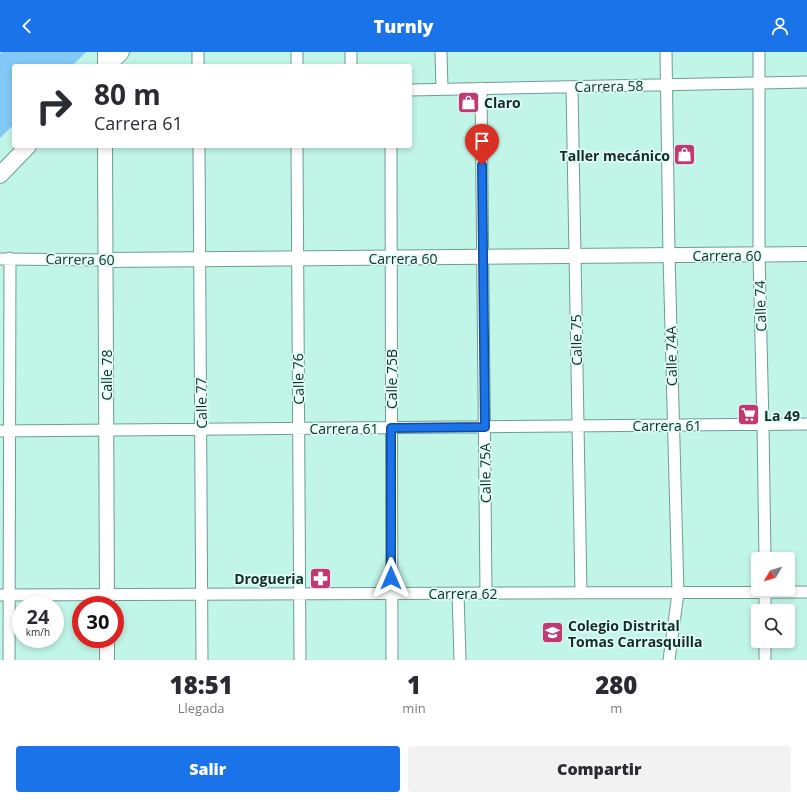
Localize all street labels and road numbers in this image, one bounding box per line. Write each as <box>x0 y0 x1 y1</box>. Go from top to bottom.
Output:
street label: Carrera 58 <box>574 76 644 96</box>
street label: Carrera 60 <box>692 246 762 265</box>
street label: Carrera 60 <box>45 249 115 269</box>
street label: Carrera 60 <box>368 249 438 268</box>
street label: Calle 74 <box>750 280 770 332</box>
street label: Calle 75 <box>566 314 586 366</box>
street label: Calle 74A <box>661 326 681 386</box>
street label: Calle 78 <box>97 349 116 401</box>
street label: Calle 75B <box>382 349 401 409</box>
street label: Calle 76 <box>288 353 308 405</box>
street label: Calle 77 <box>191 377 211 429</box>
street label: Carrera 61 <box>632 416 702 435</box>
street label: Carrera 61 <box>309 419 379 438</box>
street label: Calle 75A <box>475 443 495 503</box>
street label: Carrera 62 <box>428 584 498 603</box>

